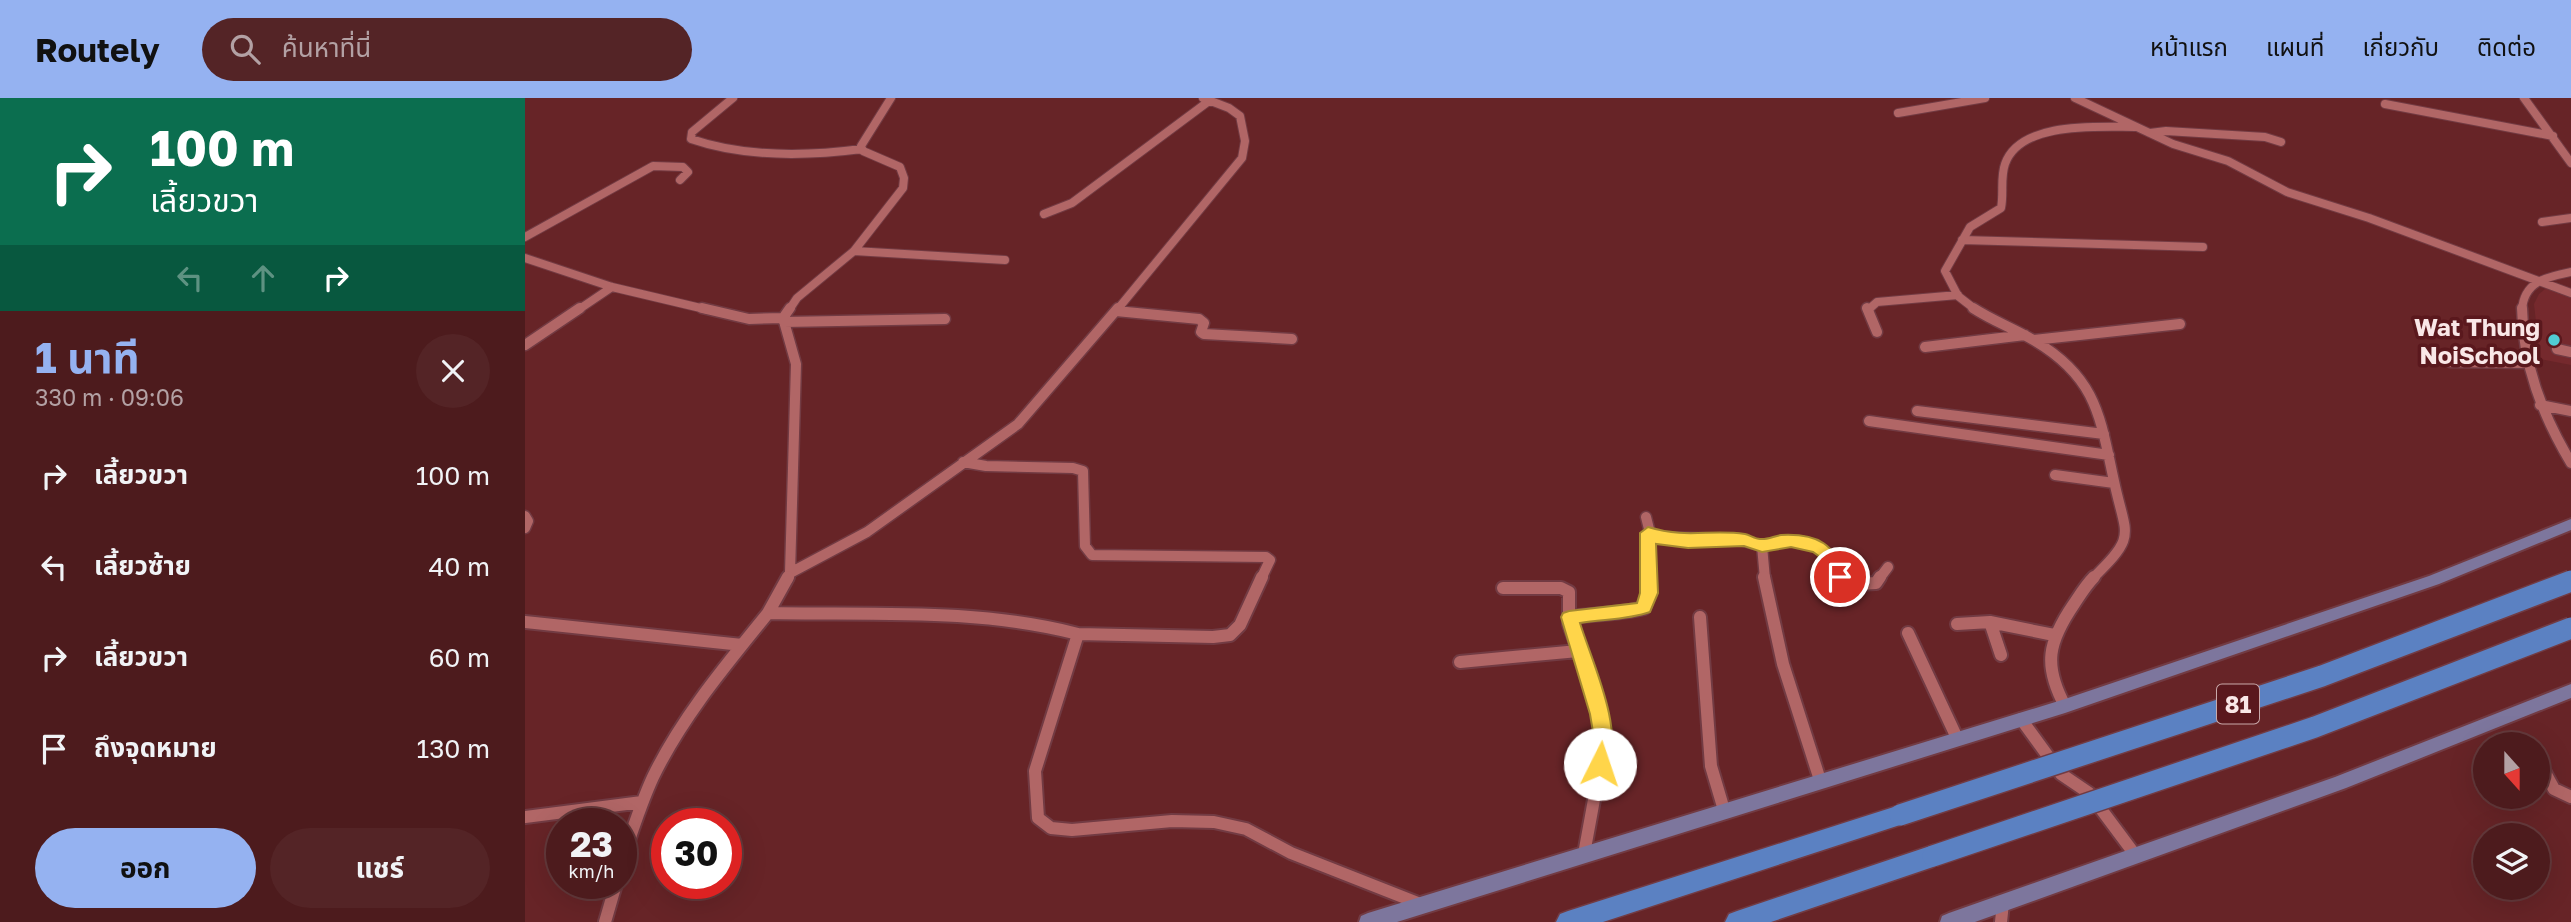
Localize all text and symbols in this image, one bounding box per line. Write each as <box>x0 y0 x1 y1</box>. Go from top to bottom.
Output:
search box <box>202 18 692 81</box>
text: Routely <box>35 30 160 69</box>
icon: search <box>226 30 264 68</box>
text: ค้นหาที่นี่ <box>282 32 371 63</box>
text: หน้าแรก <box>2150 32 2228 61</box>
text: แผนที่ <box>2266 32 2324 61</box>
text: เกี่ยวกับ <box>2362 32 2439 61</box>
text: ติดต่อ <box>2477 32 2536 61</box>
text: 100 m <box>150 118 294 177</box>
icon: right <box>35 126 126 217</box>
text: เลี้ยวขวา <box>150 181 258 219</box>
icon: left <box>171 259 209 297</box>
icon: ahead <box>244 259 282 297</box>
icon: right <box>317 259 355 297</box>
place label: Wat Thung NoiSchool <box>2414 312 2540 369</box>
text: 1 นาที <box>35 332 140 382</box>
marker: Wat Thung NoiSchool <box>2546 332 2562 348</box>
button: close <box>416 334 490 408</box>
text: 330 m · 09:06 <box>35 383 184 411</box>
icon: right <box>35 457 73 495</box>
text: เลี้ยวขวา <box>94 459 188 490</box>
text: 100 m <box>416 460 490 491</box>
pin <box>1810 547 1870 607</box>
icon: left <box>35 548 73 586</box>
text: เลี้ยวซ้าย <box>94 550 191 581</box>
text: 40 m <box>429 551 490 582</box>
icon: arrive <box>1821 558 1859 596</box>
icon: right <box>35 639 73 677</box>
text: เลี้ยวขวา <box>94 641 188 672</box>
text: 60 m <box>429 642 490 673</box>
road number: 81 <box>2217 684 2259 724</box>
position arrow <box>1563 727 1637 801</box>
icon: arrive <box>35 730 73 768</box>
text: ถึงจุดหมาย <box>94 732 217 763</box>
north arrow <box>2473 732 2550 808</box>
map controls <box>2473 732 2550 900</box>
text: 130 m <box>417 733 490 764</box>
speed limit sign: 30 <box>651 808 742 899</box>
text: 23 <box>570 823 613 865</box>
button: layers <box>2473 823 2550 900</box>
button: ออก <box>35 828 256 908</box>
button: แชร์ <box>270 828 490 908</box>
text: km/h <box>569 860 614 882</box>

